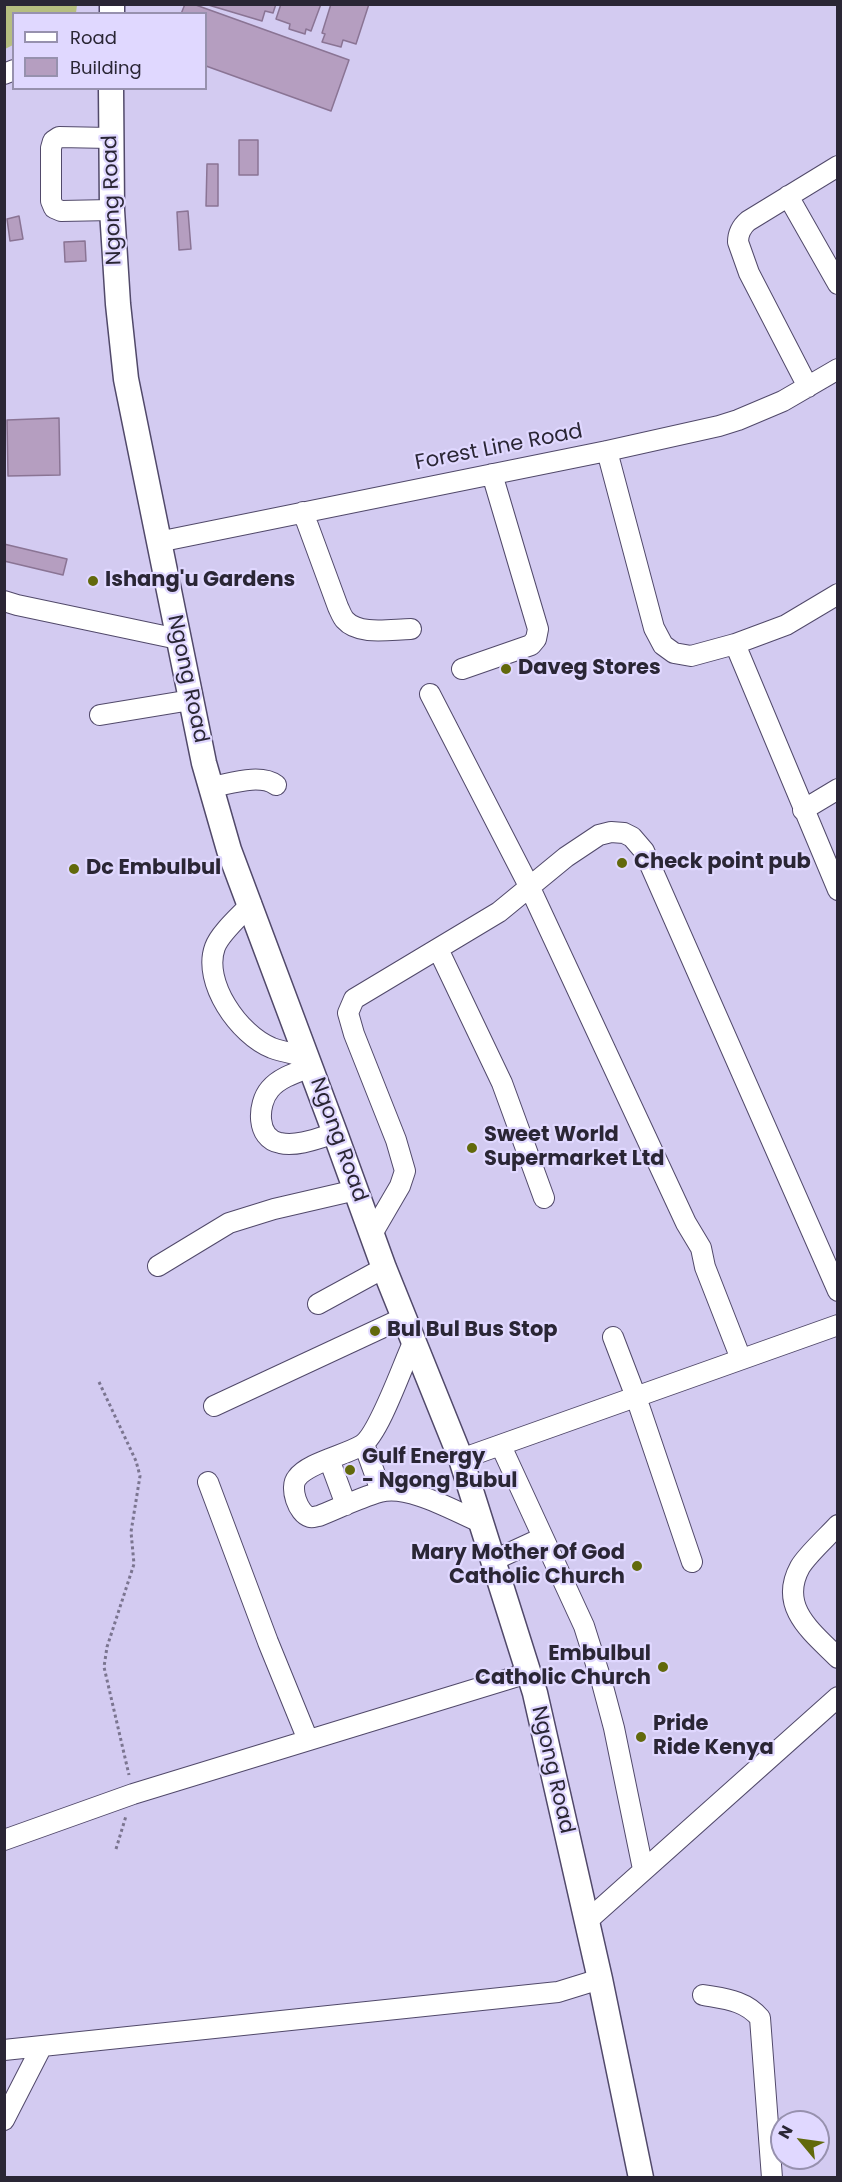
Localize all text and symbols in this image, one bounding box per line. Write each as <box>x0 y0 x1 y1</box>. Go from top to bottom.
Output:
legend <box>12 12 207 90</box>
text: Road <box>70 25 117 50</box>
text: Building <box>70 55 142 80</box>
street label: Ngong Road <box>98 134 128 266</box>
street label: Forest Line Road <box>413 419 585 477</box>
place label: Ishang'u Gardens <box>105 568 295 594</box>
marker: Ishang'u Gardens <box>86 574 100 588</box>
street label: Ngong Road <box>161 613 213 745</box>
place label: Daveg Stores <box>518 656 661 682</box>
marker: Daveg Stores <box>499 662 513 676</box>
place label: Check point pub <box>634 850 811 876</box>
place label: Dc Embulbul <box>86 856 221 882</box>
marker: Check point pub <box>615 856 629 870</box>
marker: Dc Embulbul <box>67 862 81 876</box>
street label: Ngong Road <box>304 1074 372 1206</box>
place label: Sweet World Supermarket Ltd <box>484 1123 664 1173</box>
marker: Sweet World Supermarket Ltd <box>465 1141 479 1155</box>
place label: Bul Bul Bus Stop <box>387 1318 558 1344</box>
marker: Bul Bul Bus Stop <box>368 1324 382 1338</box>
place label: Gulf Energy - Ngong Bubul <box>362 1445 518 1495</box>
marker: Gulf Energy - Ngong Bubul <box>343 1463 357 1477</box>
place label: Mary Mother Of God Catholic Church <box>411 1541 625 1591</box>
marker: Mary Mother Of God Catholic Church <box>630 1559 644 1573</box>
place label: Embulbul Catholic Church <box>475 1642 651 1692</box>
marker: Embulbul Catholic Church <box>656 1660 670 1674</box>
street label: Ngong Road <box>525 1704 579 1836</box>
place label: Pride Ride Kenya <box>653 1712 774 1762</box>
marker: Pride Ride Kenya <box>634 1730 648 1744</box>
north arrow <box>770 2110 830 2170</box>
text: N <box>773 2121 799 2143</box>

